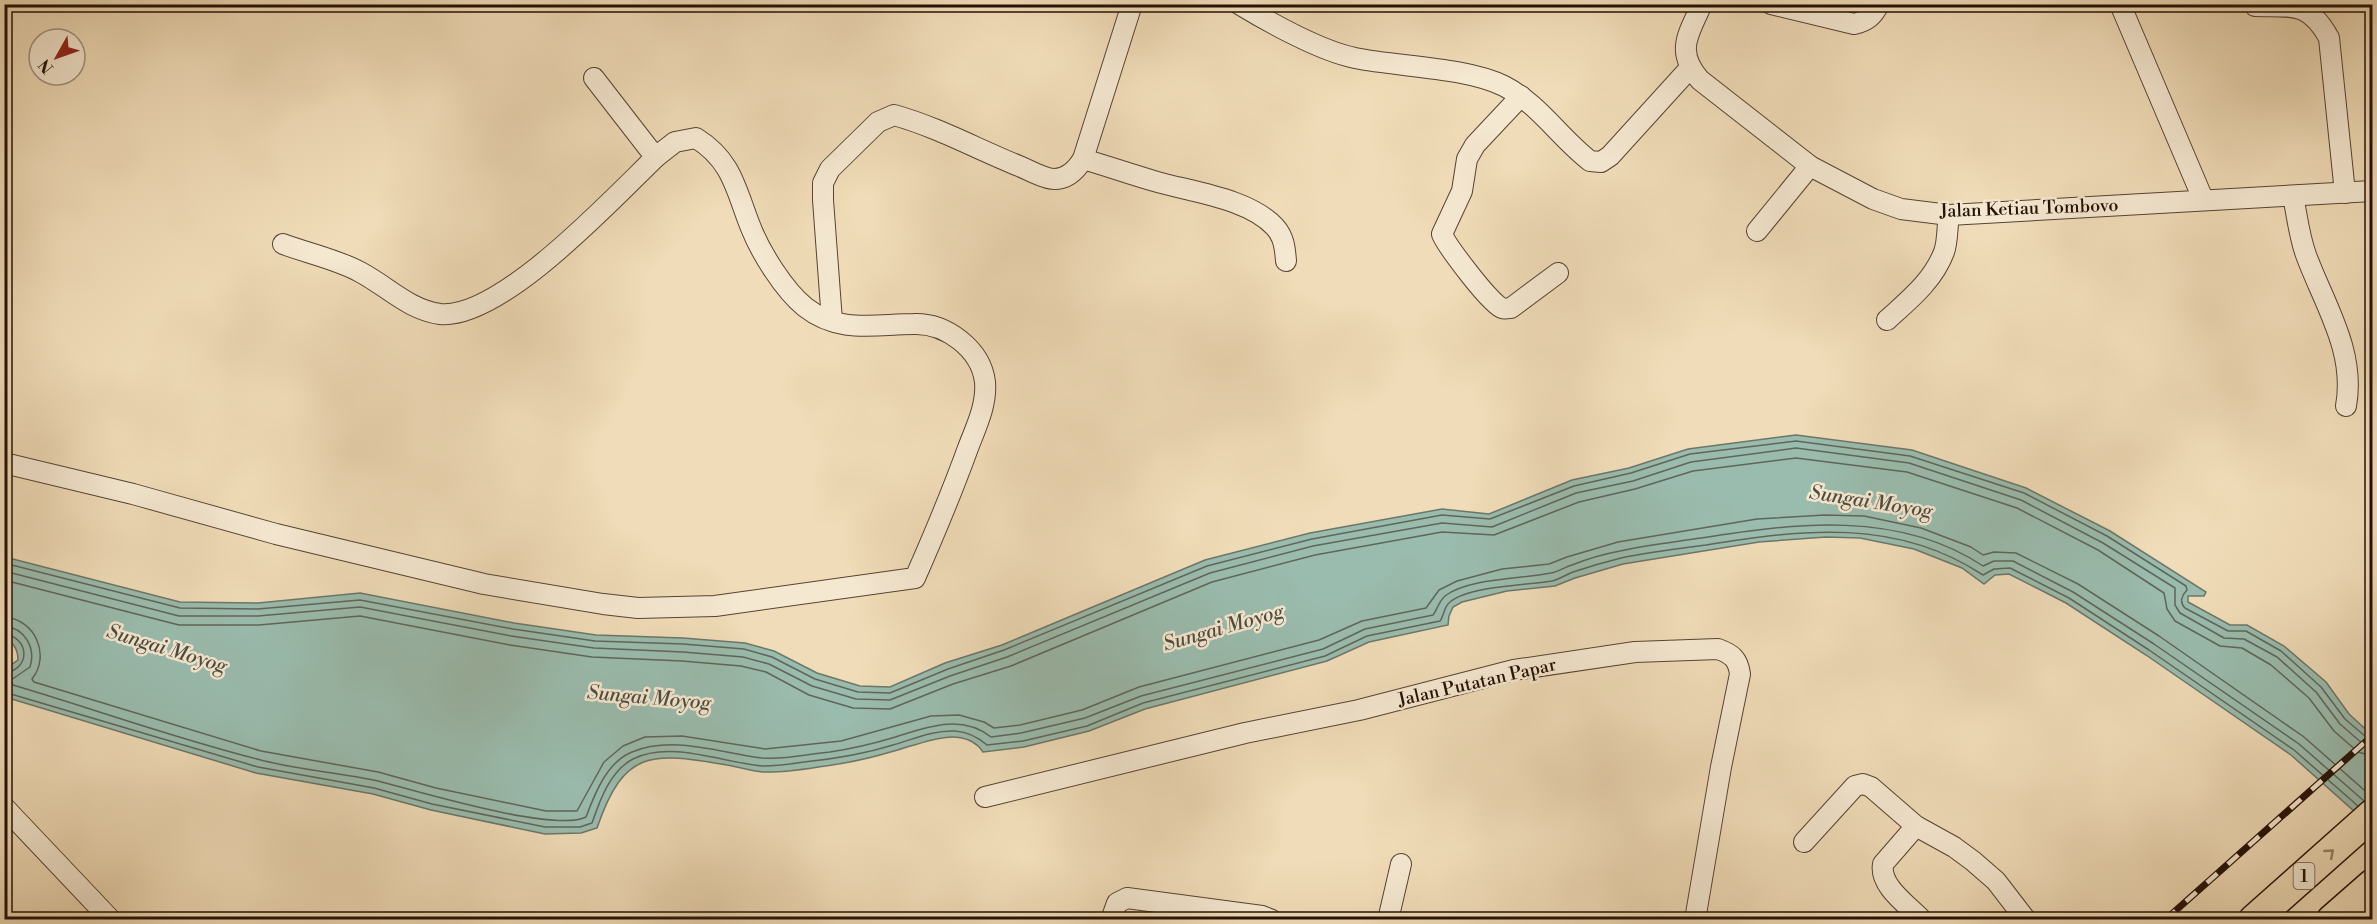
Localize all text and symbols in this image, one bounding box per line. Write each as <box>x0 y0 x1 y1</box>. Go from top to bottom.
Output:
north arrow <box>27 27 87 87</box>
text: N <box>34 54 58 77</box>
street label: Jalan Ketiau Tombovo <box>1938 194 2119 223</box>
water label: Sungai Moyog <box>1807 480 1936 525</box>
water label: Sungai Moyog <box>1160 599 1288 658</box>
water label: Sungai Moyog <box>103 619 231 680</box>
street label: Jalan Putatan Papar <box>1395 653 1559 712</box>
water label: Sungai Moyog <box>586 681 713 717</box>
one-way arrow <box>2323 849 2334 860</box>
road number: 1 <box>2294 863 2314 889</box>

